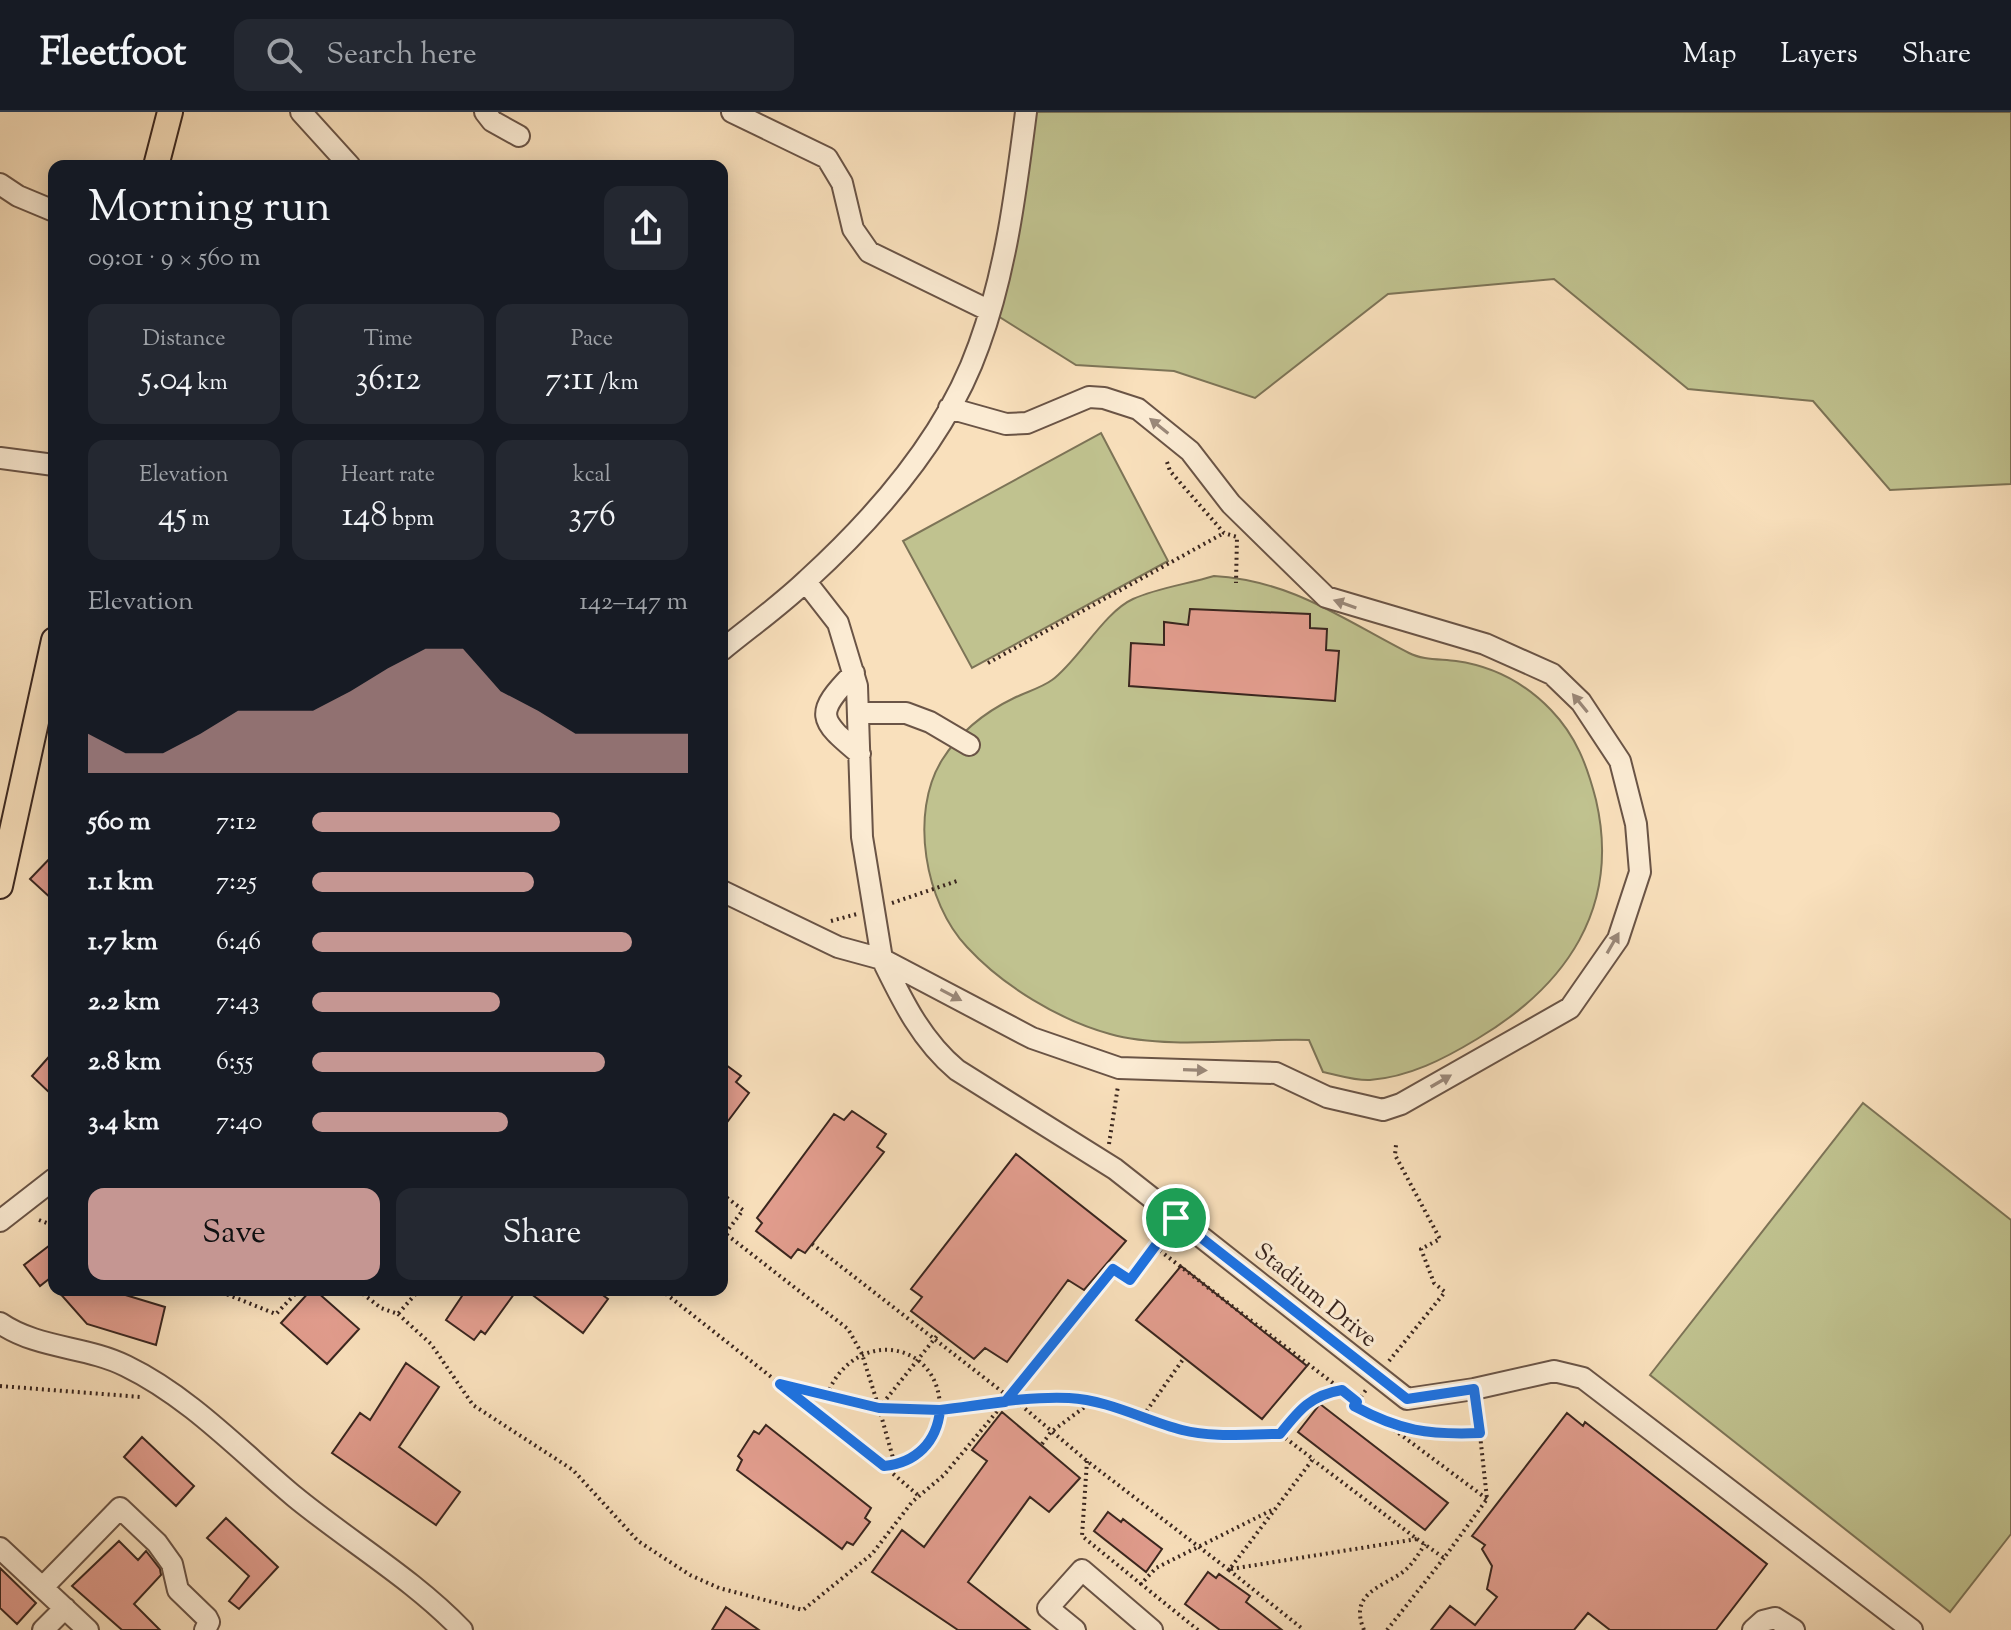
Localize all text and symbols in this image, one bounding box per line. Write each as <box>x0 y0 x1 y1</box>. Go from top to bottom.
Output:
search box <box>234 19 794 91</box>
text: Fleetfoot <box>40 28 186 82</box>
icon: search <box>262 33 306 77</box>
text: Search here <box>326 34 477 77</box>
text: Map <box>1683 35 1736 75</box>
text: Layers <box>1780 35 1858 75</box>
text: Share <box>1902 35 1971 75</box>
text: Morning run <box>88 178 331 241</box>
button: share <box>604 186 688 270</box>
text: 09:01 · 9 × 560 m <box>88 240 261 277</box>
text: Distance <box>143 324 225 356</box>
text: Time <box>364 324 412 356</box>
text: Pace <box>571 324 613 356</box>
text: 5.04 <box>140 356 193 405</box>
text: 36:12 <box>355 356 421 405</box>
text: 7:11 <box>545 356 594 405</box>
text: km <box>193 368 228 400</box>
text: /km <box>594 368 639 400</box>
one-way arrow <box>1149 418 1169 435</box>
text: Elevation <box>139 460 229 492</box>
text: Heart rate <box>341 460 435 492</box>
text: kcal <box>573 460 611 492</box>
text: 45 <box>158 492 187 541</box>
text: 148 <box>342 492 387 541</box>
text: 376 <box>568 492 616 541</box>
text: m <box>187 504 210 536</box>
text: bpm <box>387 504 434 536</box>
text: Elevation <box>88 584 193 621</box>
text: 142–147 m <box>579 584 688 621</box>
one-way arrow <box>1333 597 1357 609</box>
one-way arrow <box>1572 693 1589 713</box>
text: 560 m <box>88 804 151 841</box>
text: 7:12 <box>216 804 257 841</box>
text: 1.1 km <box>88 864 153 901</box>
text: 7:25 <box>216 864 257 901</box>
text: 1.7 km <box>88 924 158 961</box>
text: 6:46 <box>216 924 261 961</box>
one-way arrow <box>1606 932 1620 954</box>
text: 2.2 km <box>88 984 160 1021</box>
text: 7:43 <box>216 984 259 1021</box>
one-way arrow <box>939 988 962 1001</box>
text: 2.8 km <box>88 1044 161 1081</box>
text: 6:55 <box>216 1044 253 1081</box>
one-way arrow <box>1183 1064 1208 1077</box>
one-way arrow <box>1430 1074 1452 1088</box>
text: 3.4 km <box>88 1104 159 1141</box>
text: 7:40 <box>216 1104 262 1141</box>
pin <box>1142 1184 1210 1252</box>
button: Save <box>88 1188 380 1280</box>
button: Share <box>396 1188 688 1280</box>
icon: arrive <box>1154 1196 1198 1240</box>
street label: Stadium Drive <box>1246 1236 1384 1356</box>

